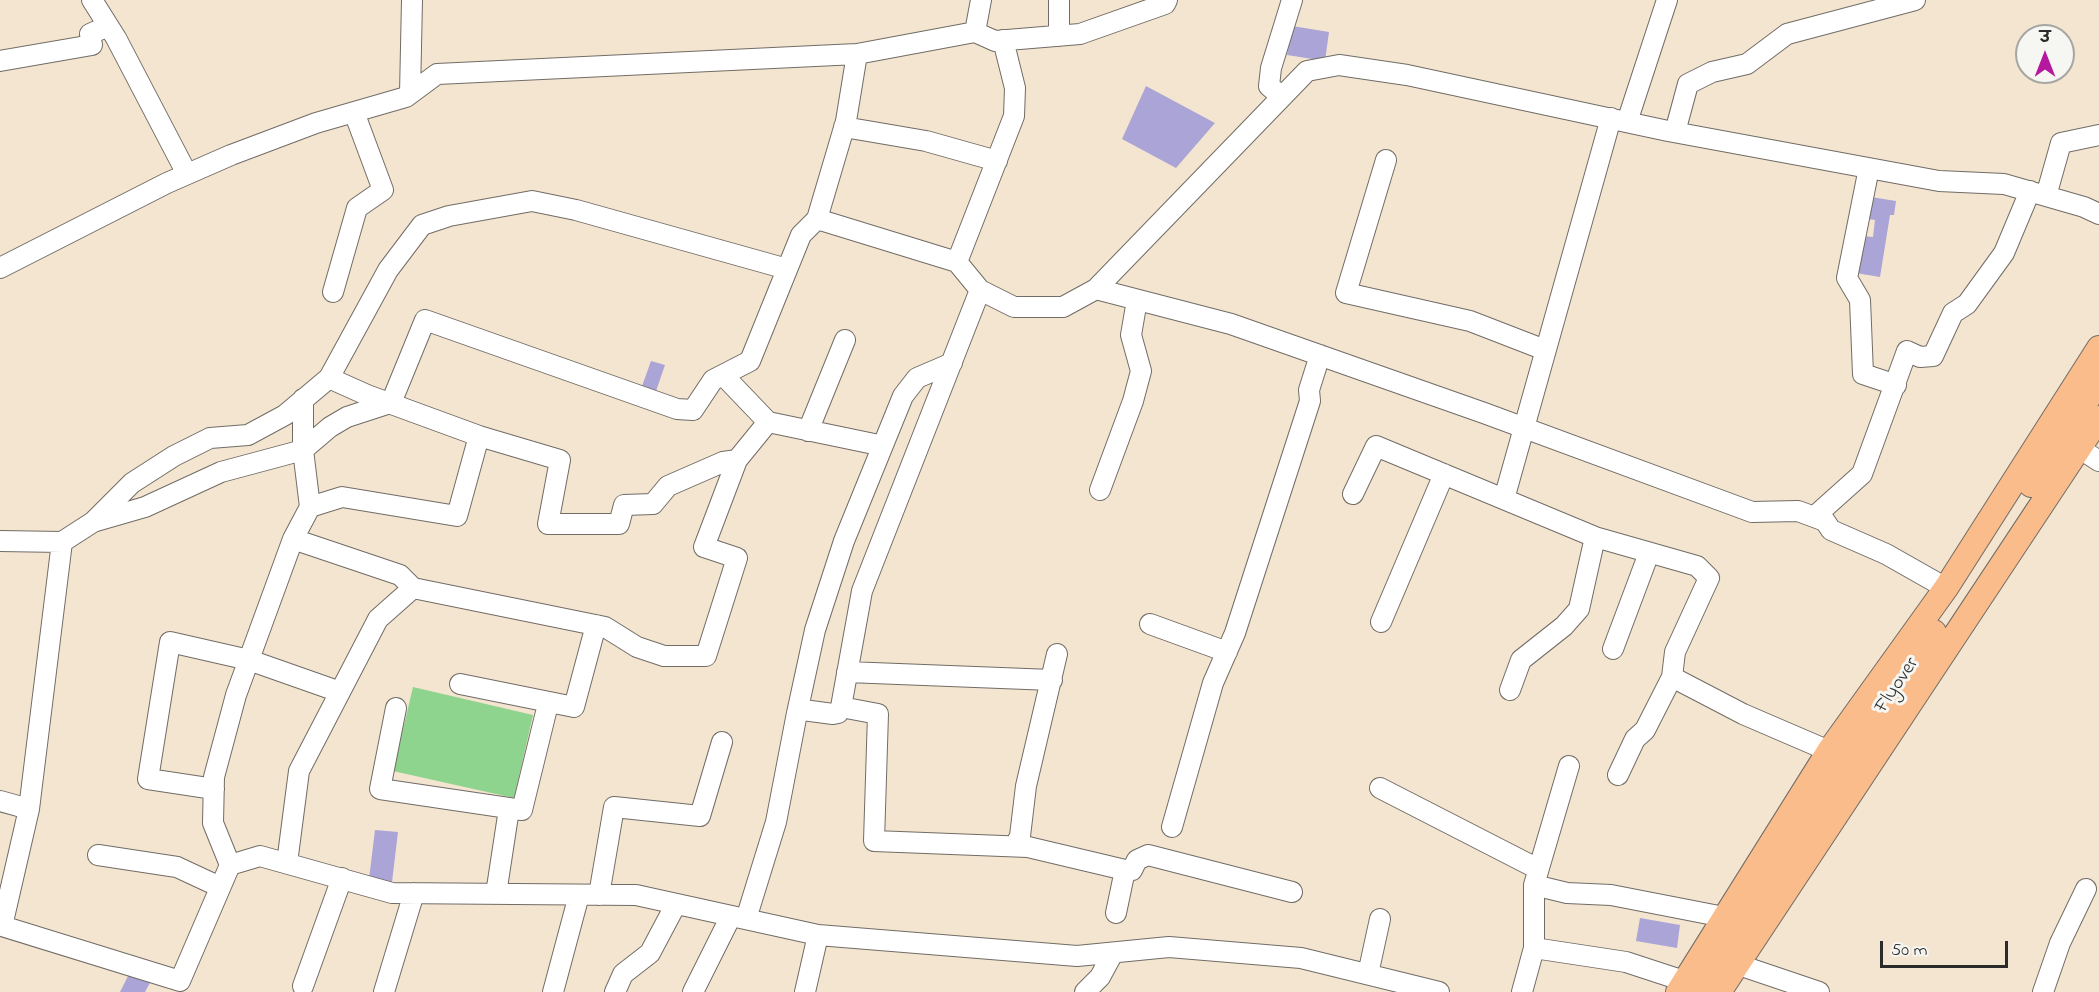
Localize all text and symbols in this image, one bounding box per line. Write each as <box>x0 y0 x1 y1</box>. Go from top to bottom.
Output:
north arrow <box>2015 24 2075 84</box>
text: उ <box>2040 26 2050 50</box>
street label: Flyover <box>1871 654 1925 718</box>
scale bar <box>1883 929 2010 967</box>
text: 50 m <box>1891 938 1928 964</box>

